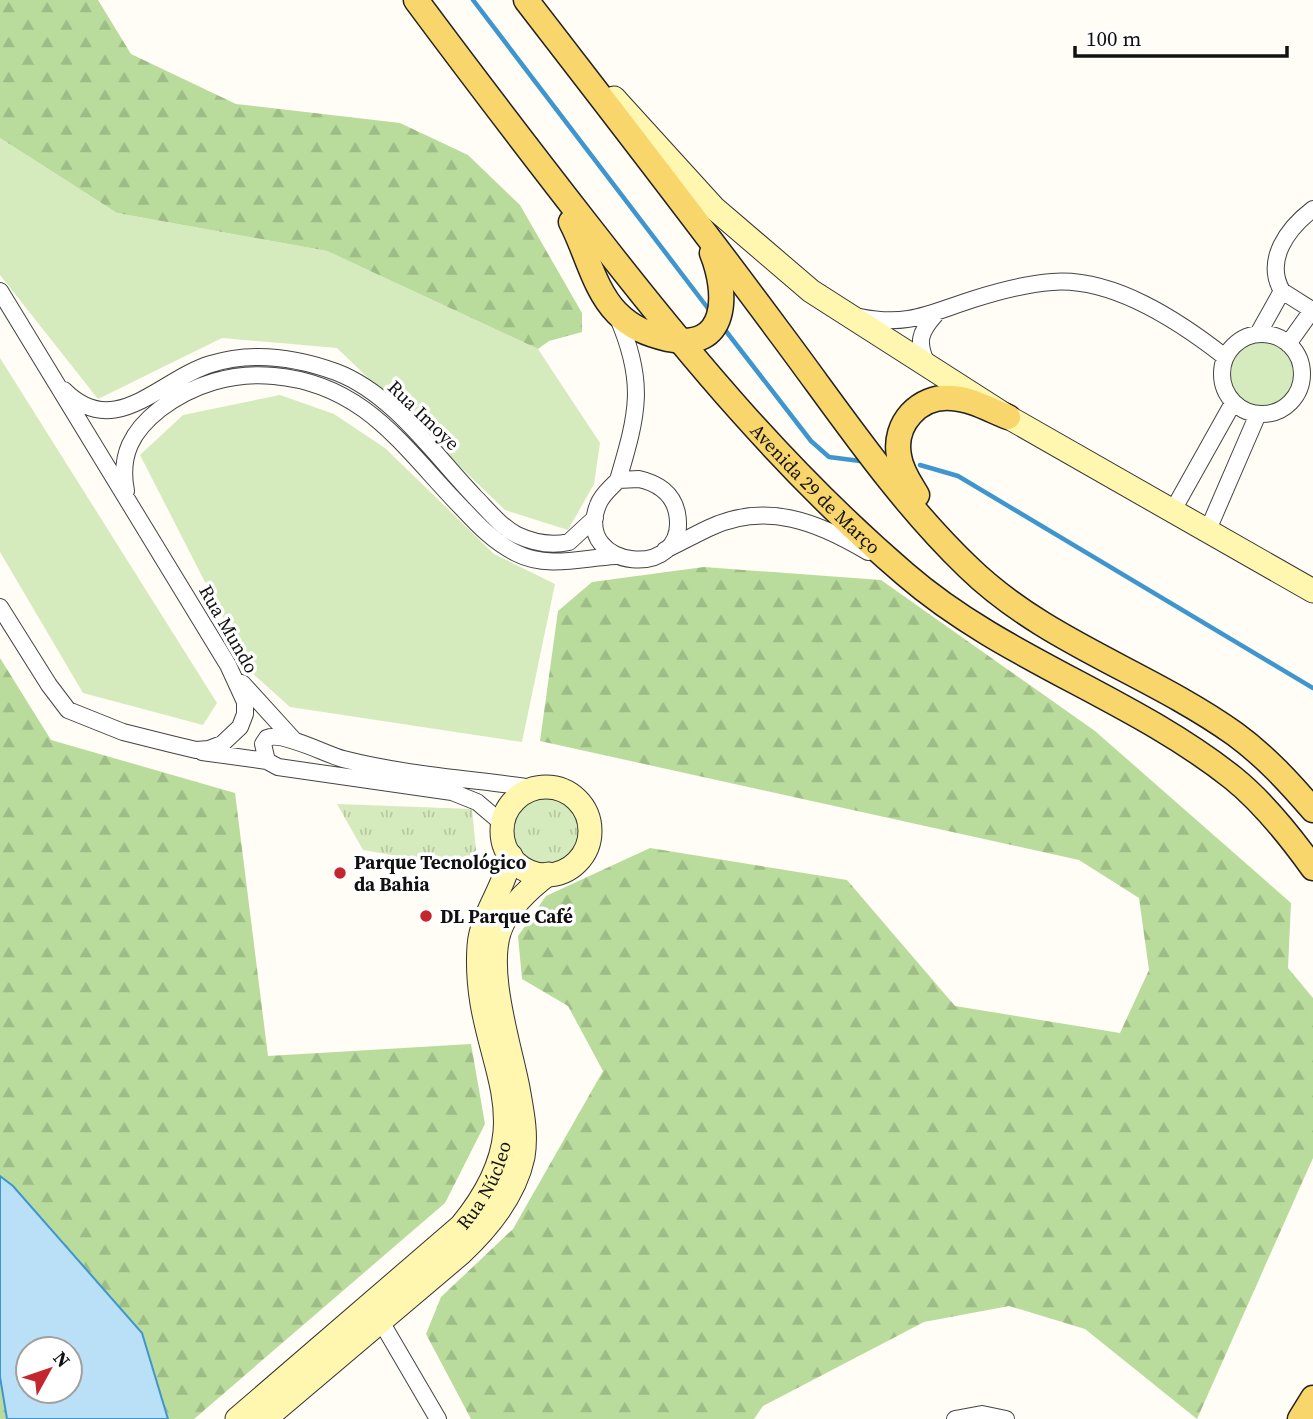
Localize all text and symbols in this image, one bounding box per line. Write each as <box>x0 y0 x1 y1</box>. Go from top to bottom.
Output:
scale bar <box>1075 14 1287 58</box>
text: 100 m <box>1086 24 1141 53</box>
street label: Rua Imoye <box>382 374 466 456</box>
street label: Avenida 29 de Março <box>745 418 886 560</box>
street label: Rua Mundo <box>193 580 265 678</box>
place label: Parque Tecnológico da Bahia <box>354 849 527 897</box>
marker: Parque Tecnológico da Bahia <box>332 865 348 881</box>
place label: DL Parque Café <box>440 903 573 929</box>
marker: DL Parque Café <box>418 908 434 924</box>
street label: Rua Núcleo <box>450 1139 517 1235</box>
north arrow <box>14 1335 84 1405</box>
text: N <box>48 1345 77 1373</box>

